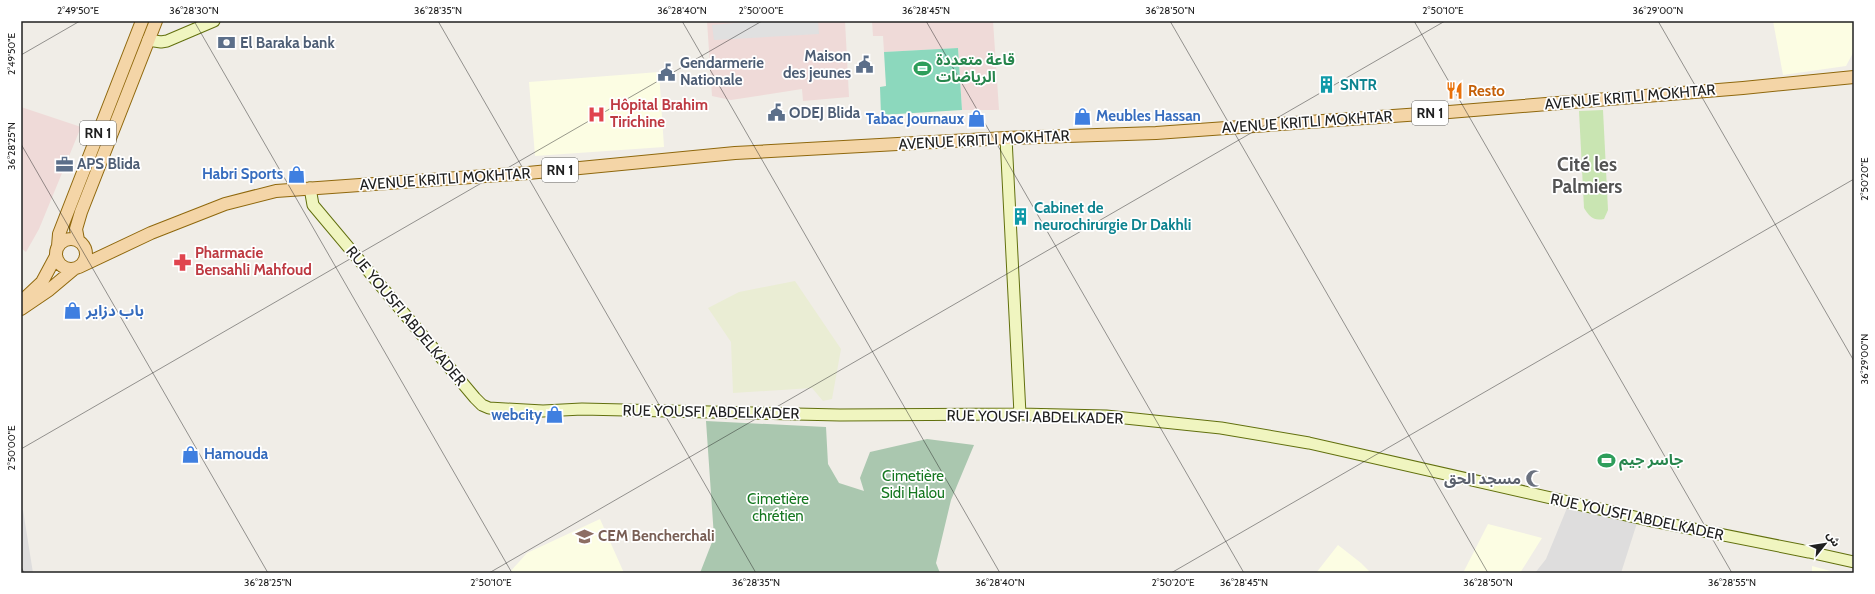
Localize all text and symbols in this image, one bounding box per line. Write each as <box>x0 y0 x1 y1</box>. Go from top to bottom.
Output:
text: 2°49'50"E <box>57 4 100 17</box>
text: 36°28'30"N <box>169 4 219 17</box>
text: 36°28'35"N <box>414 4 462 17</box>
text: 36°28'40"N <box>657 4 707 17</box>
text: 2°50'00"E <box>739 4 784 17</box>
text: 36°28'45"N <box>902 4 950 17</box>
text: 36°28'50"N <box>1145 4 1195 17</box>
text: 2°50'10"E <box>1422 4 1464 17</box>
text: 36°29'00"N <box>1633 4 1683 17</box>
text: 2°49'50"E <box>5 32 18 75</box>
bank icon: El Baraka bank <box>217 33 237 53</box>
place label: El Baraka bank <box>240 34 335 52</box>
place label: Maison des jeunes <box>783 47 851 82</box>
place label: قاعة متعددة الرياضات <box>936 51 1015 86</box>
place label: Gendarmerie Nationale <box>680 54 764 89</box>
public building icon: Maison des jeunes <box>854 55 874 75</box>
sports icon: قاعة متعددة الرياضات <box>913 59 933 79</box>
public building icon: Gendarmerie Nationale <box>657 62 677 82</box>
building icon: SNTR <box>1317 75 1337 95</box>
place label: SNTR <box>1340 76 1378 94</box>
restaurant icon: Resto <box>1445 81 1465 101</box>
street label: AVENUE KRITLI MOKHTAR <box>1544 81 1716 113</box>
place label: Resto <box>1468 82 1505 100</box>
place label: Hôpital Brahim Tirichine <box>610 96 708 131</box>
road number: RN 1 <box>1412 101 1448 125</box>
public building icon: ODEJ Blida <box>766 103 786 123</box>
hospital icon: Hôpital Brahim Tirichine <box>587 104 607 124</box>
place label: ODEJ Blida <box>789 104 861 122</box>
shop icon: Meubles Hassan <box>1073 106 1093 126</box>
place label: Meubles Hassan <box>1096 107 1201 125</box>
street label: AVENUE KRITLI MOKHTAR <box>1221 107 1393 137</box>
shop icon: Tabac Journaux <box>967 109 987 129</box>
place label: Tabac Journaux <box>866 110 965 128</box>
road number: RN 1 <box>80 121 116 145</box>
text: 36°28'25"N <box>5 122 18 170</box>
street label: AVENUE KRITLI MOKHTAR <box>898 127 1070 153</box>
district label: Cité les Palmiers <box>1552 153 1622 198</box>
office icon: APS Blida <box>54 154 74 174</box>
place label: APS Blida <box>77 155 141 173</box>
text: 2°50'20"E <box>1858 157 1871 201</box>
road number: RN 1 <box>542 158 578 182</box>
shop icon: Habri Sports <box>286 164 306 184</box>
street label: AVENUE KRITLI MOKHTAR <box>359 164 531 194</box>
place label: Habri Sports <box>202 165 283 183</box>
place label: Cabinet de neurochirurgie Dr Dakhli <box>1034 199 1191 234</box>
building icon: Cabinet de neurochirurgie Dr Dakhli <box>1011 207 1031 227</box>
street label: RUE YOUSFI ABDELKADER <box>342 242 470 390</box>
place label: Pharmacie Bensahli Mahfoud <box>195 244 312 279</box>
pharmacy icon: Pharmacie Bensahli Mahfoud <box>172 252 192 272</box>
shop icon: باب دزاير <box>63 301 83 321</box>
place label: باب دزاير <box>85 302 144 320</box>
text: 36°29'00"N <box>1858 334 1871 384</box>
street label: RUE YOUSFI ABDELKADER <box>622 401 800 423</box>
shop icon: webcity <box>545 405 565 425</box>
place label: webcity <box>491 406 543 424</box>
street label: RUE YOUSFI ABDELKADER <box>946 406 1124 428</box>
text: 2°50'00"E <box>5 425 18 470</box>
shop icon: Hamouda <box>181 444 201 464</box>
place label: Hamouda <box>204 445 269 463</box>
sports icon: جاسر جيم <box>1596 450 1616 470</box>
place label: جاسر جيم <box>1619 451 1684 471</box>
park label: Cimetière Sidi Halou <box>881 467 945 502</box>
mosque icon: مسجد الحق <box>1524 469 1544 489</box>
place label: مسجد الحق <box>1444 470 1521 488</box>
park label: Cimetière chrétien <box>747 490 809 525</box>
street label: RUE YOUSFI ABDELKADER <box>1549 490 1725 544</box>
north arrow <box>1805 524 1845 564</box>
school or university icon: CEM Bencherchali <box>575 526 595 546</box>
place label: CEM Bencherchali <box>598 527 715 545</box>
text: ش <box>1824 529 1843 549</box>
text: 36°28'25"N <box>244 576 292 589</box>
text: 2°50'10"E <box>470 576 512 589</box>
text: 36°28'35"N <box>732 576 780 589</box>
text: 36°28'40"N <box>975 576 1025 589</box>
text: 2°50'20"E <box>1151 576 1195 589</box>
text: 36°28'45"N <box>1220 576 1268 589</box>
text: 36°28'50"N <box>1463 576 1513 589</box>
text: 36°28'55"N <box>1708 576 1756 589</box>

